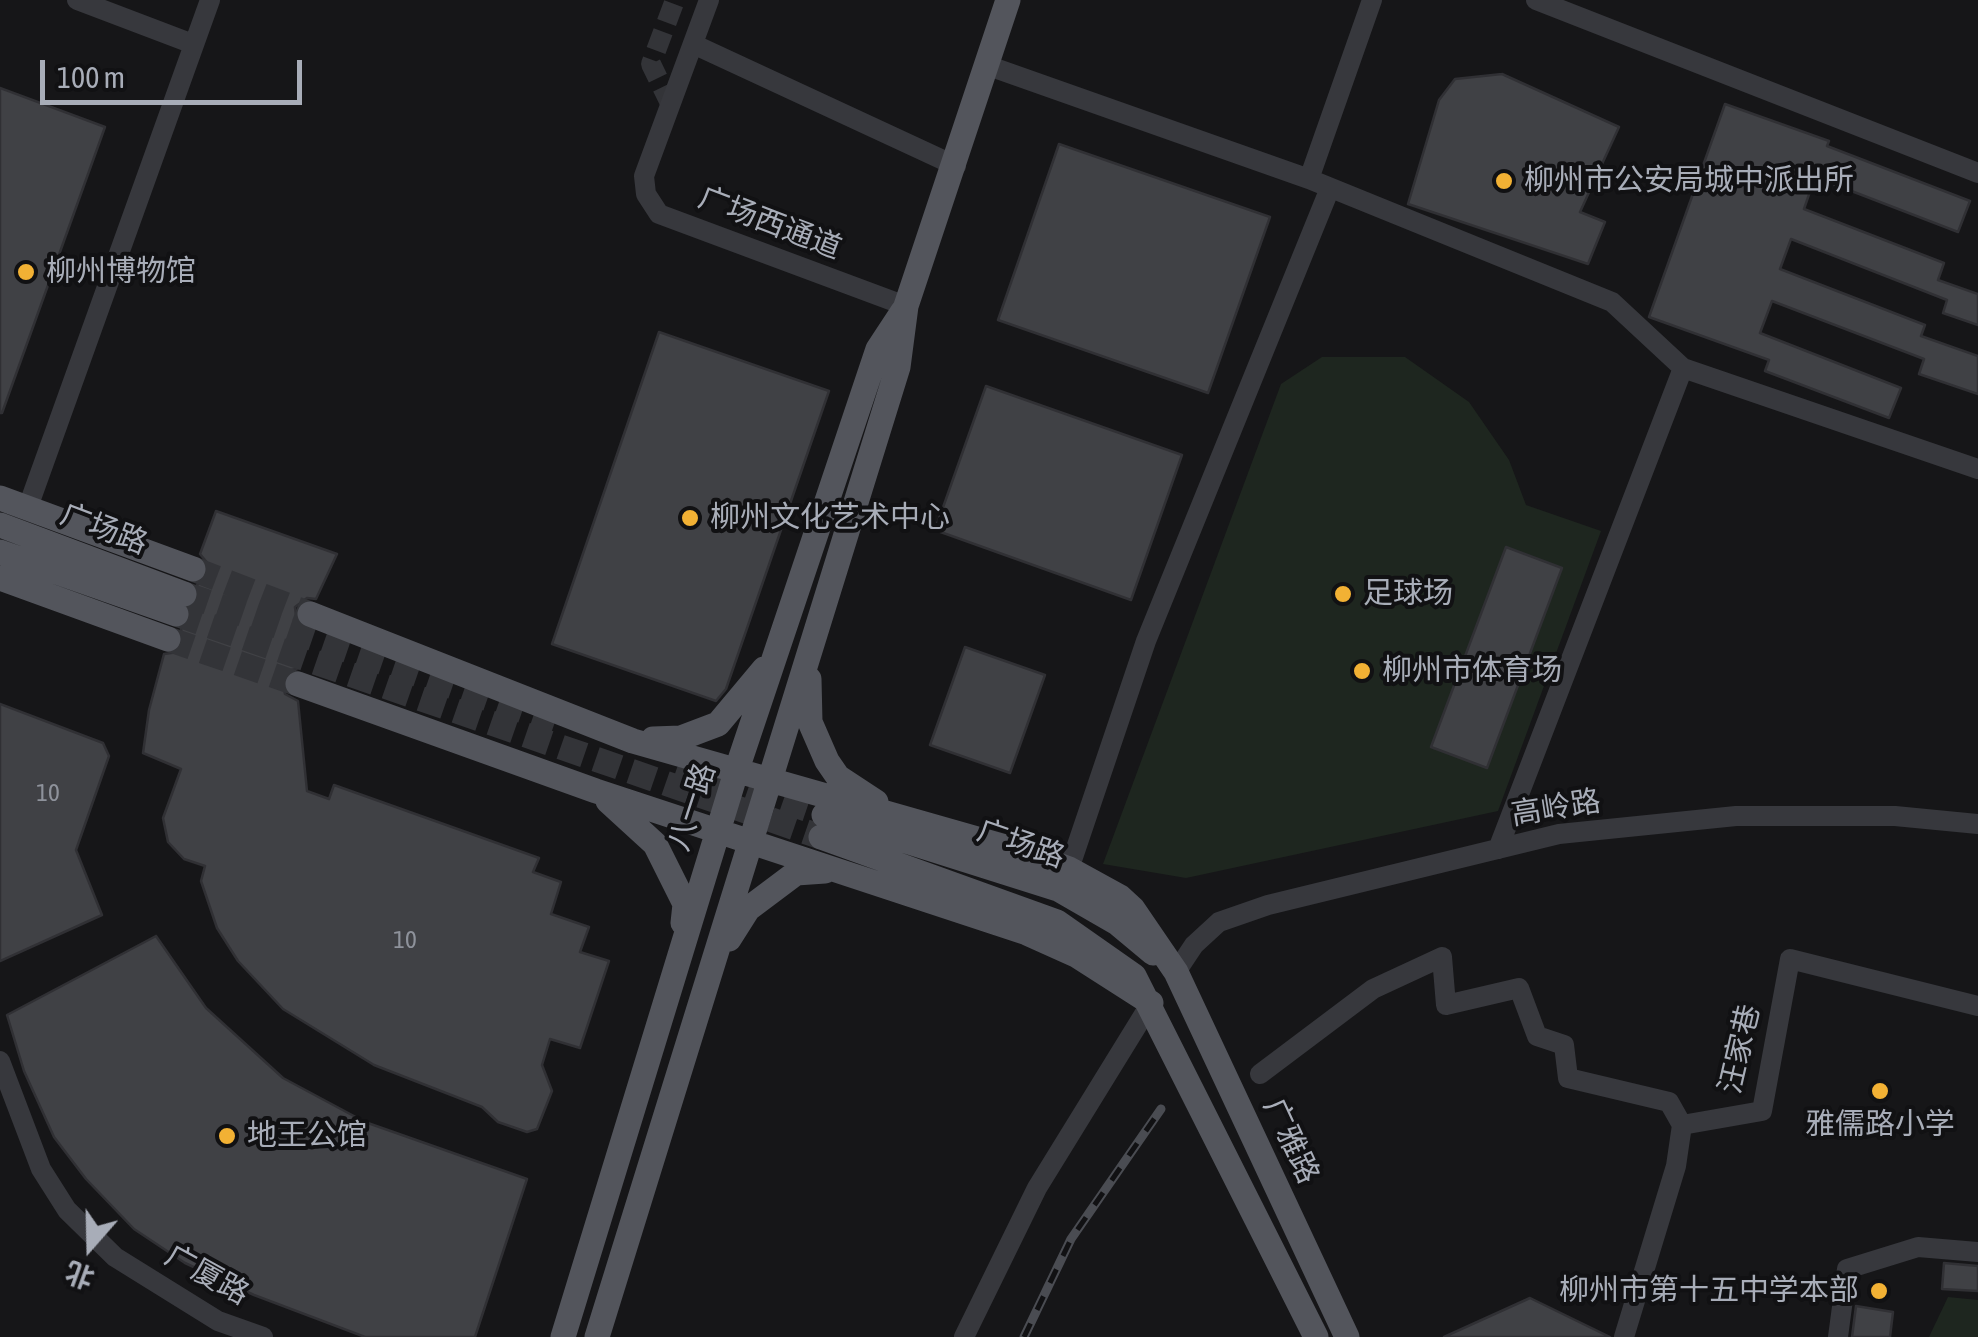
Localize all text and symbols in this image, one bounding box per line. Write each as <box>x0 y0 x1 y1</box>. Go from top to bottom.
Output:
scale bar <box>45 40 308 102</box>
text: 100 m <box>57 60 125 94</box>
place label: 柳州市公安局城中派出所 <box>1524 163 1854 199</box>
marker: 柳州市公安局城中派出所 <box>1493 170 1515 192</box>
street label: 广场西通道 <box>694 179 846 267</box>
place label: 柳州博物馆 <box>46 254 196 290</box>
marker: 柳州博物馆 <box>15 261 37 283</box>
street label: 广场路 <box>56 496 152 562</box>
place label: 柳州文化艺术中心 <box>710 500 950 536</box>
marker: 柳州文化艺术中心 <box>679 507 701 529</box>
place label: 足球场 <box>1363 576 1453 612</box>
marker: 足球场 <box>1332 583 1354 605</box>
place label: 柳州市体育场 <box>1382 653 1562 689</box>
marker: 柳州市体育场 <box>1351 660 1373 682</box>
street label: 八一路 <box>661 759 723 855</box>
house number: 10 <box>36 778 60 808</box>
street label: 高岭路 <box>1509 783 1603 833</box>
street label: 广场路 <box>973 812 1069 876</box>
house number: 10 <box>393 925 417 955</box>
street label: 汪家巷 <box>1712 1001 1768 1097</box>
marker: 雅儒路小学 <box>1869 1080 1891 1102</box>
street label: 广雅路 <box>1256 1093 1326 1189</box>
place label: 雅儒路小学 <box>1805 1107 1955 1143</box>
place label: 地王公馆 <box>247 1118 367 1154</box>
marker: 地王公馆 <box>216 1125 238 1147</box>
north arrow <box>40 1197 140 1297</box>
street label: 广厦路 <box>159 1237 255 1313</box>
text: 北 <box>61 1255 98 1295</box>
place label: 柳州市第十五中学本部 <box>1559 1273 1859 1309</box>
marker: 柳州市第十五中学本部 <box>1868 1280 1890 1302</box>

